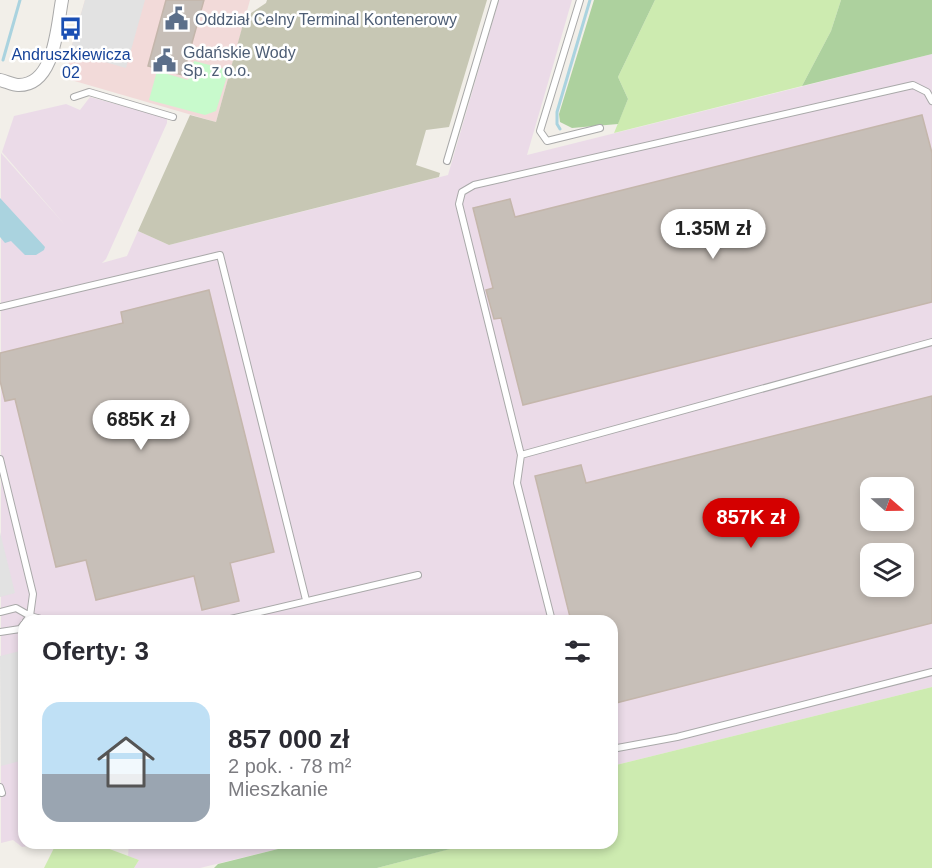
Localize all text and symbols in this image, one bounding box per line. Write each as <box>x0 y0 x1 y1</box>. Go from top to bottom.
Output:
public building icon: Oddział Celny Terminal Kontenerowy <box>164 6 190 32</box>
place label: Oddział Celny Terminal Kontenerowy <box>195 11 457 28</box>
bus stop icon: Andruszkiewicza 02 <box>58 16 84 42</box>
place label: Gdańskie Wody Sp. z o.o. <box>183 44 296 79</box>
place label: Andruszkiewicza 02 <box>11 46 131 81</box>
public building icon: Gdańskie Wody Sp. z o.o. <box>152 48 178 74</box>
pin: 1.35M zł <box>651 209 775 260</box>
text: 1.35M zł <box>675 217 751 239</box>
pin: 685K zł <box>86 400 196 451</box>
text: 685K zł <box>107 408 175 430</box>
north arrow <box>860 477 914 531</box>
map controls <box>860 477 914 597</box>
pin: 857K zł <box>696 498 806 549</box>
text: 857K zł <box>717 506 785 528</box>
button: layers <box>860 543 914 597</box>
icon: filters <box>561 635 594 668</box>
text: Oferty: 3 <box>42 636 149 666</box>
text: 857 000 zł <box>228 724 349 754</box>
icon: home <box>90 726 162 798</box>
text: 2 pok. · 78 m² <box>228 755 351 777</box>
text: Mieszkanie <box>228 778 328 800</box>

